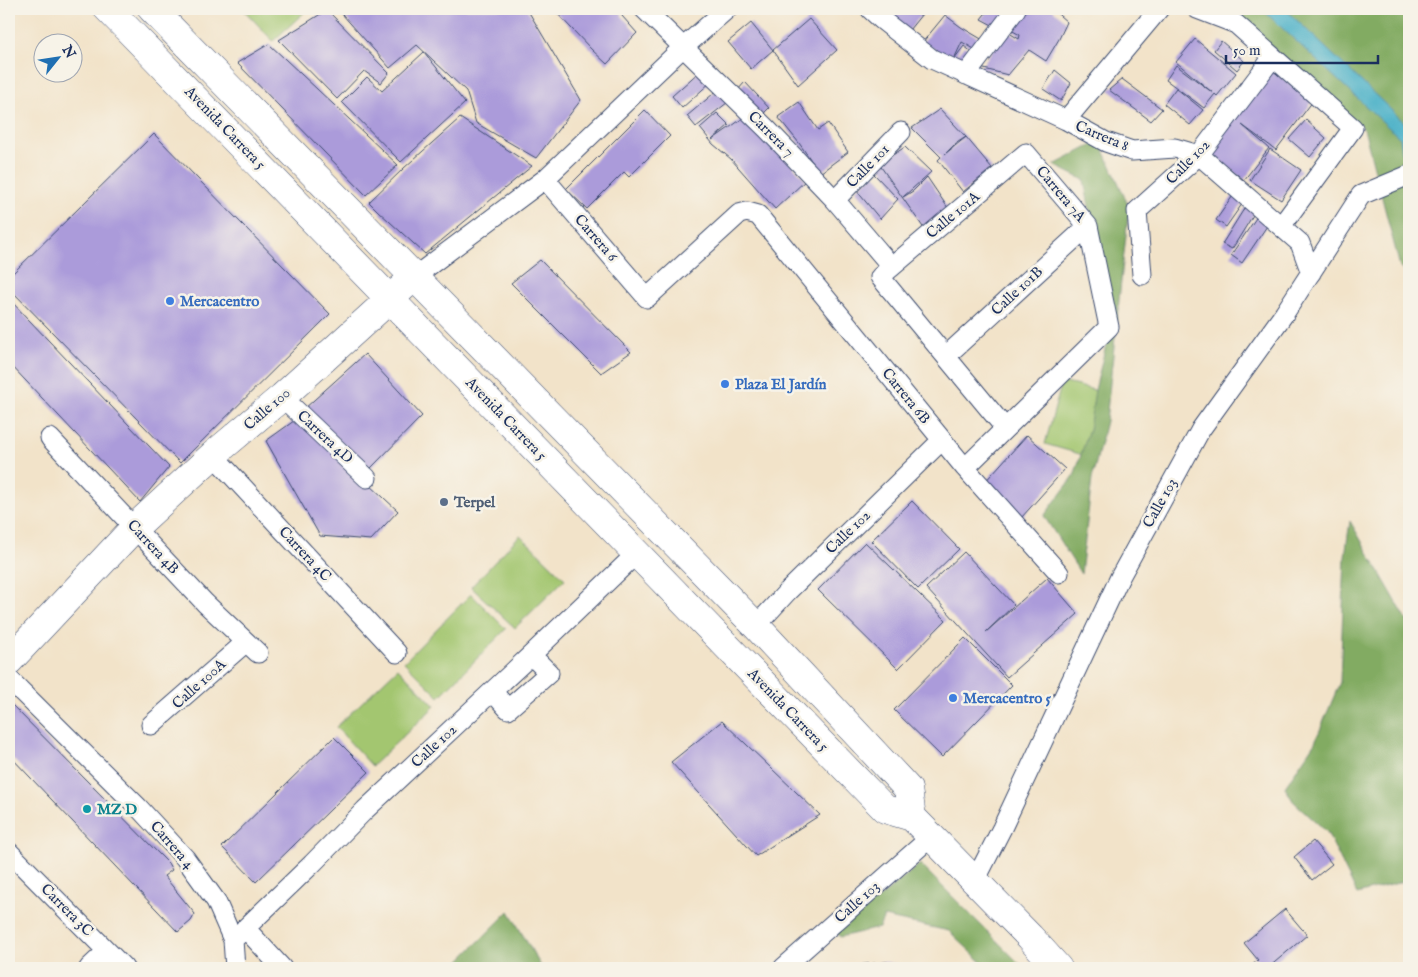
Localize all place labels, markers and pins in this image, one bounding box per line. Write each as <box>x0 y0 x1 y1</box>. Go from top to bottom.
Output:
place label: Mercacentro <box>180 292 259 311</box>
marker: Mercacentro <box>164 295 176 307</box>
place label: Plaza El Jardín <box>735 375 826 394</box>
marker: Plaza El Jardín <box>719 378 731 390</box>
place label: Terpel <box>453 493 496 512</box>
marker: Terpel <box>438 496 450 508</box>
place label: Mercacentro 5 <box>963 689 1052 708</box>
marker: Mercacentro 5 <box>947 692 959 704</box>
place label: MZ D <box>97 800 137 819</box>
marker: MZ D <box>81 803 93 815</box>

